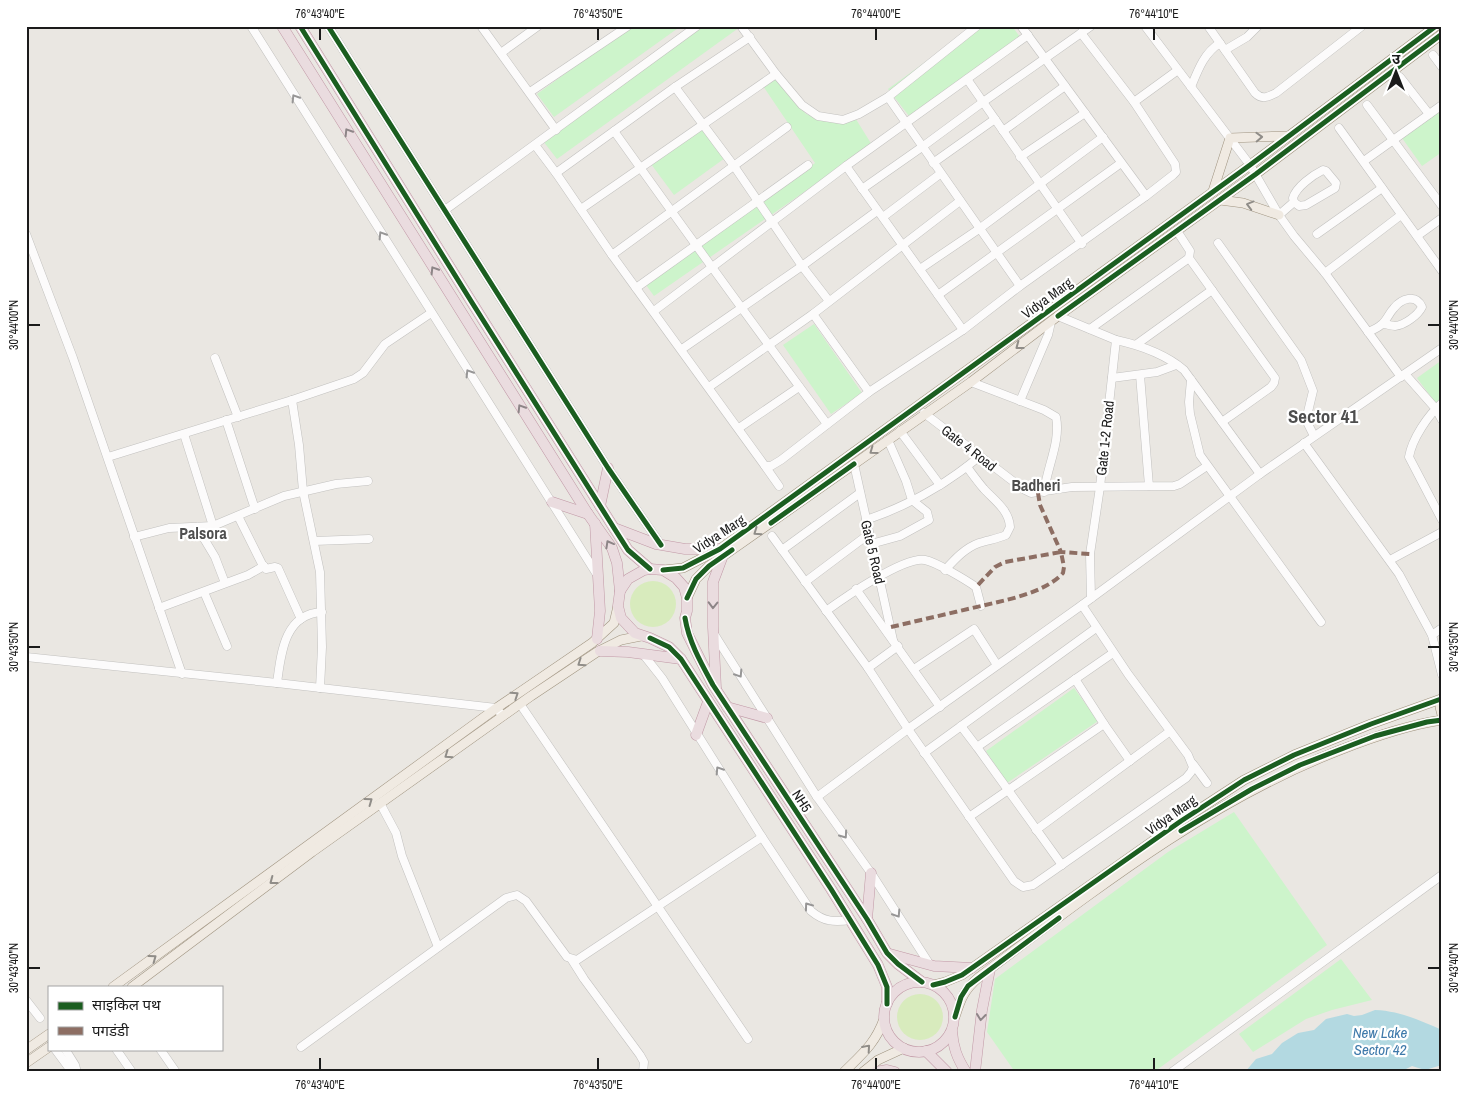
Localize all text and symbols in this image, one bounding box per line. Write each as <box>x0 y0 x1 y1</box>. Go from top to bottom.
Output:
text: 76°43'40"E <box>295 6 345 22</box>
text: 76°43'50"E <box>573 6 623 22</box>
text: 76°44'00"E <box>851 6 901 22</box>
text: 76°44'10"E <box>1129 6 1179 22</box>
north arrow <box>1370 48 1420 98</box>
text: उ <box>1392 50 1401 68</box>
one-way arrow <box>292 94 302 103</box>
one-way arrow <box>344 129 354 138</box>
one-way arrow <box>1256 132 1263 142</box>
one-way arrow <box>1246 201 1255 211</box>
one-way arrow <box>379 232 388 241</box>
one-way arrow <box>431 267 440 276</box>
street label: Vidya Marg <box>1018 273 1076 322</box>
text: 30°44'00"N <box>6 300 22 350</box>
text: 30°44'00"N <box>1446 300 1462 350</box>
one-way arrow <box>1016 340 1025 348</box>
one-way arrow <box>465 369 475 378</box>
street label: Gate 1-2 Road <box>1092 400 1118 476</box>
district label: Sector 41 <box>1288 403 1358 429</box>
one-way arrow <box>517 404 527 413</box>
street label: Gate 4 Road <box>938 421 1000 475</box>
one-way arrow <box>870 445 879 453</box>
district label: Badheri <box>1012 474 1060 496</box>
street label: Vidya Marg <box>690 510 749 557</box>
street label: Gate 5 Road <box>857 518 889 586</box>
district label: Palsora <box>179 522 227 544</box>
one-way arrow <box>754 527 763 535</box>
one-way arrow <box>605 540 615 549</box>
one-way arrow <box>708 602 718 609</box>
text: 30°43'50"N <box>6 622 22 672</box>
text: 30°43'50"N <box>1446 622 1462 672</box>
one-way arrow <box>578 657 587 666</box>
one-way arrow <box>733 668 743 677</box>
one-way arrow <box>510 692 519 702</box>
one-way arrow <box>444 749 453 758</box>
one-way arrow <box>716 766 726 775</box>
street label: NH5 <box>788 786 816 816</box>
street label: Vidya Marg <box>1142 790 1201 839</box>
one-way arrow <box>363 798 373 807</box>
one-way arrow <box>838 829 847 839</box>
one-way arrow <box>269 875 279 884</box>
one-way arrow <box>805 902 814 912</box>
one-way arrow <box>891 909 900 918</box>
text: 30°43'40"N <box>6 943 22 993</box>
text: 30°43'40"N <box>1446 943 1462 993</box>
one-way arrow <box>147 955 157 964</box>
legend <box>48 986 222 1050</box>
text: साइकिल पथ <box>92 994 161 1015</box>
one-way arrow <box>976 1013 987 1021</box>
text: पगडंडी <box>92 1020 130 1041</box>
water label: New Lake Sector 42 <box>1353 1022 1407 1060</box>
one-way arrow <box>862 1044 871 1053</box>
text: 76°43'40"E <box>295 1077 345 1093</box>
text: 76°43'50"E <box>573 1077 623 1093</box>
text: 76°44'00"E <box>851 1077 901 1093</box>
text: 76°44'10"E <box>1129 1077 1179 1093</box>

